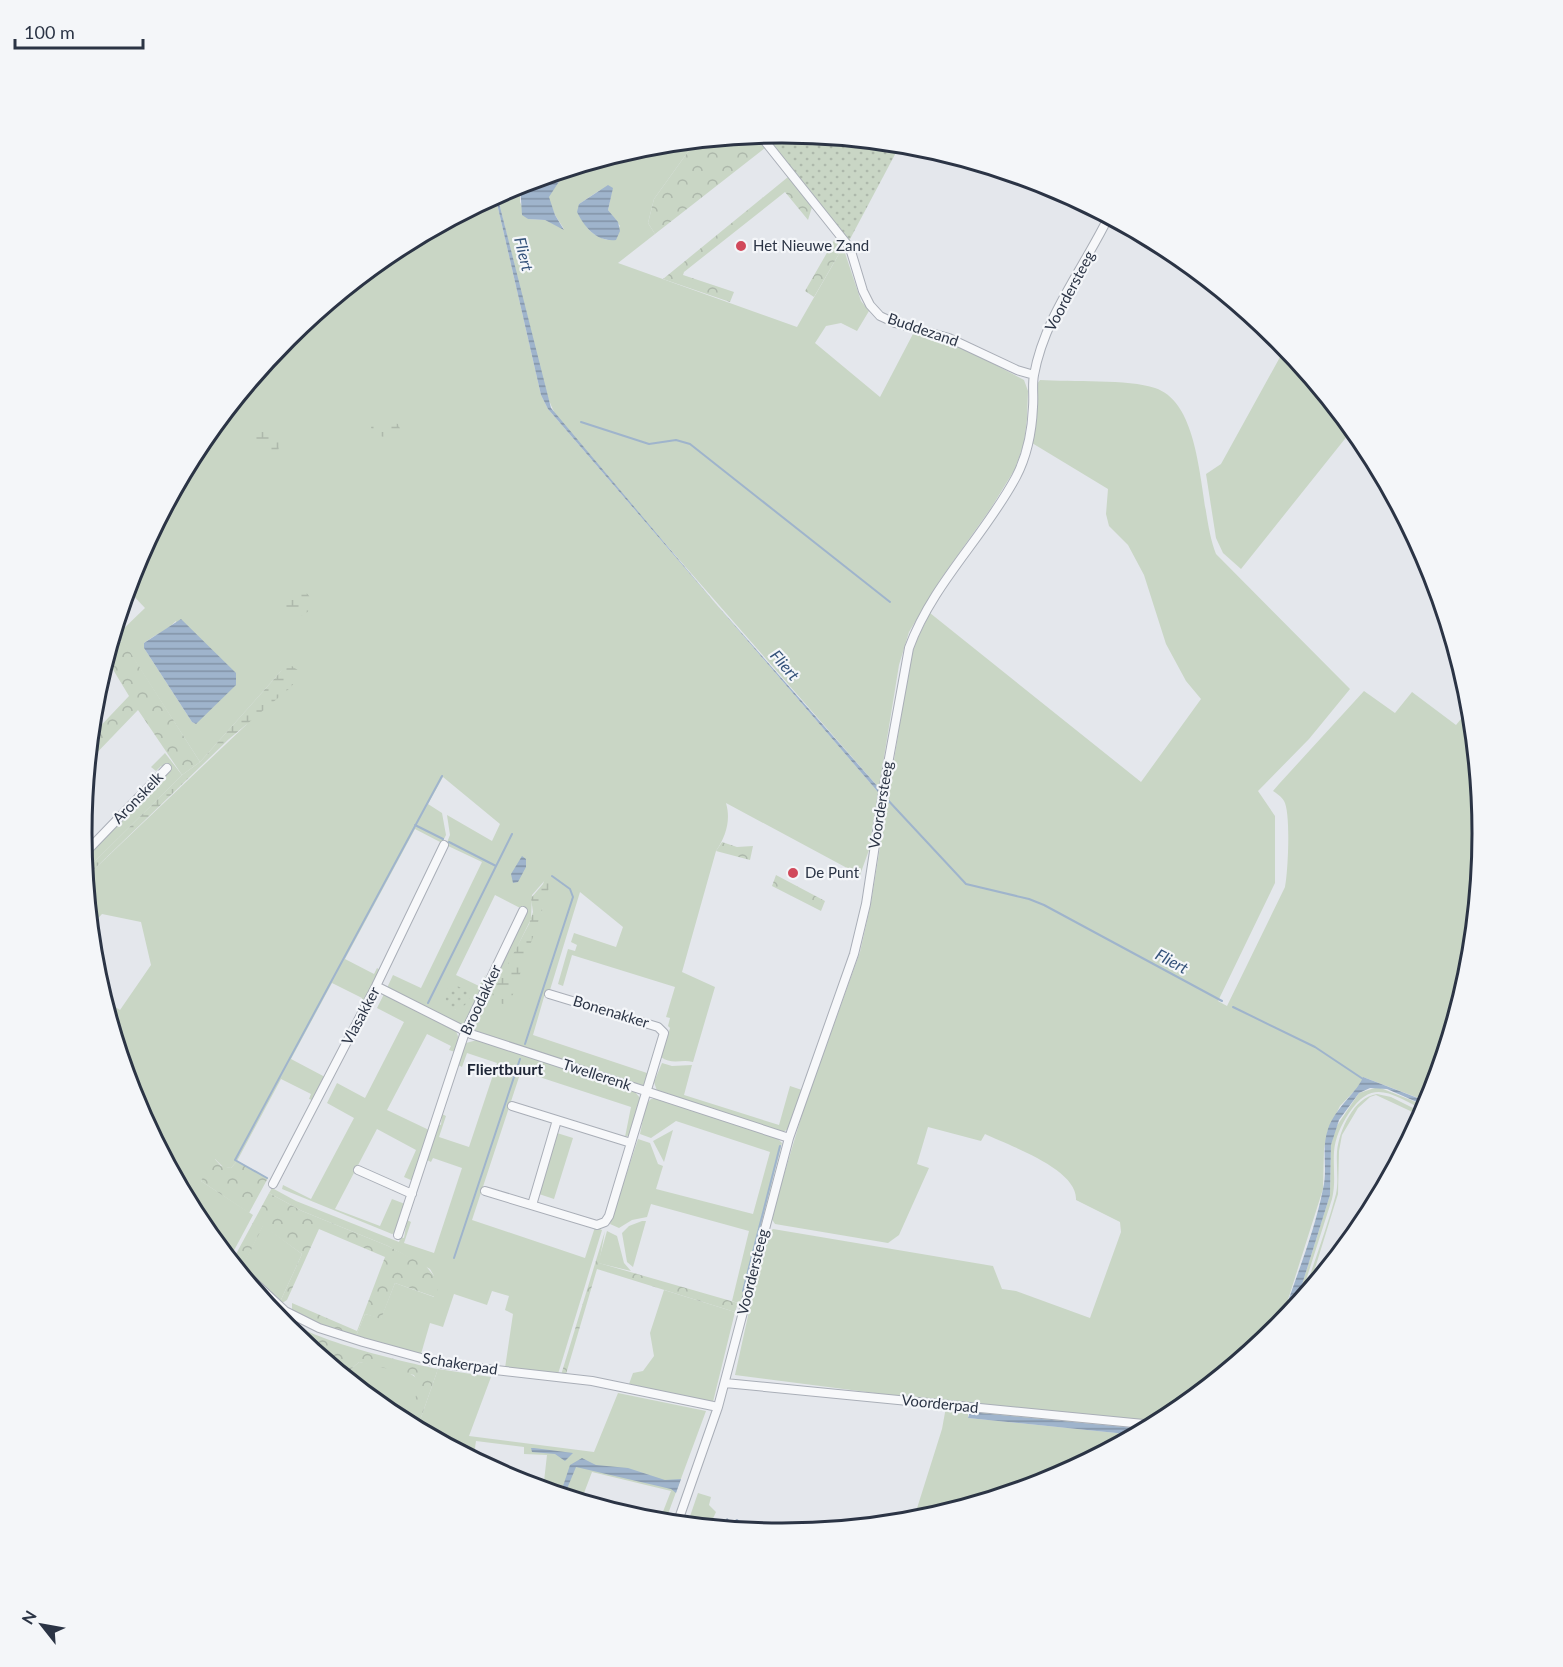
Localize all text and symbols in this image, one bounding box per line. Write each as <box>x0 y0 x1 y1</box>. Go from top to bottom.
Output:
scale bar <box>15 12 142 50</box>
text: 100 m <box>24 21 75 43</box>
water label: Fliert <box>511 235 538 273</box>
place label: Het Nieuwe Zand <box>753 236 869 254</box>
marker: Het Nieuwe Zand <box>734 239 748 253</box>
street label: Voordersteeg <box>1040 247 1098 334</box>
street label: Buddezand <box>886 309 961 350</box>
water label: Fliert <box>767 645 804 684</box>
street label: Voordersteeg <box>864 760 896 850</box>
street label: Aronskelk <box>108 767 167 827</box>
place label: De Punt <box>805 863 860 881</box>
marker: De Punt <box>786 866 800 880</box>
water label: Fliert <box>1153 944 1192 977</box>
street label: Broodakker <box>456 961 504 1038</box>
street label: Vlasakker <box>337 983 383 1048</box>
street label: Bonenakker <box>571 991 652 1031</box>
street label: Twellerenk <box>561 1054 634 1094</box>
district label: Fliertbuurt <box>467 1059 543 1078</box>
street label: Voordersteeg <box>733 1226 772 1317</box>
street label: Schakerpad <box>421 1348 499 1378</box>
street label: Voorderpad <box>901 1390 979 1416</box>
north arrow <box>12 1595 72 1655</box>
text: N <box>17 1607 40 1627</box>

